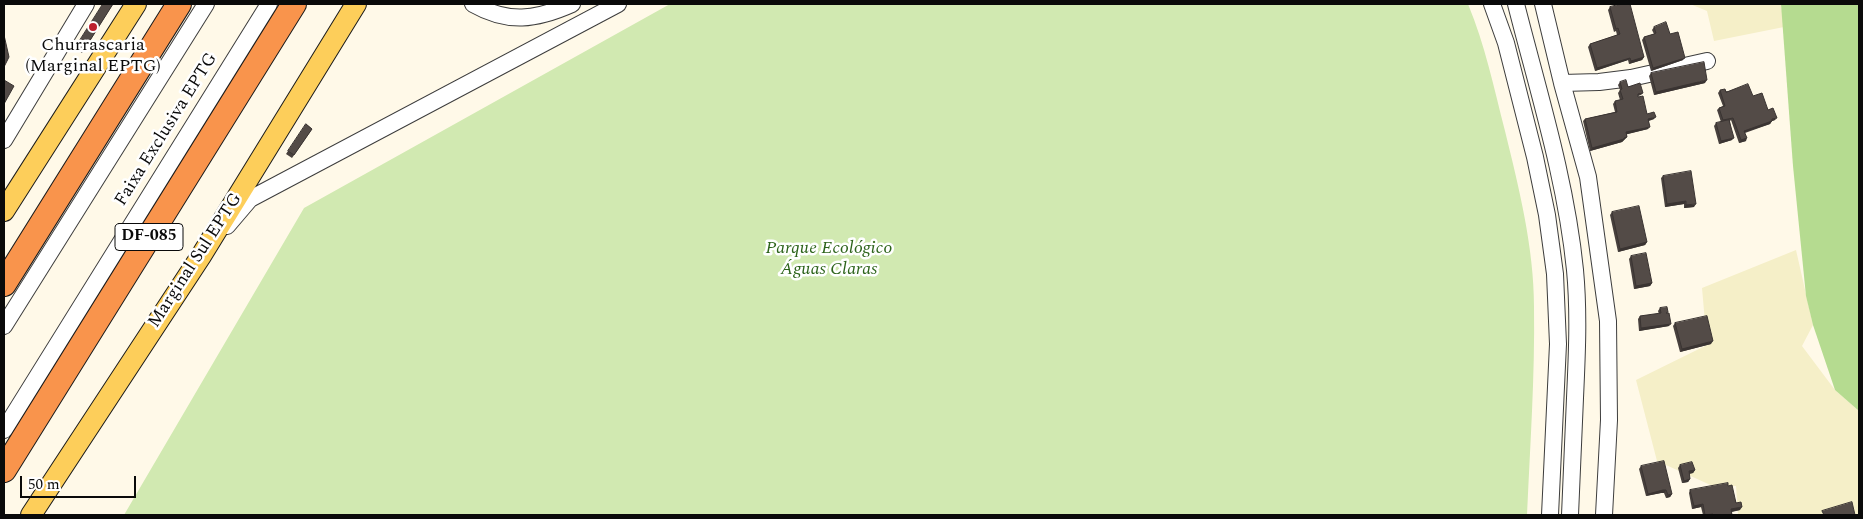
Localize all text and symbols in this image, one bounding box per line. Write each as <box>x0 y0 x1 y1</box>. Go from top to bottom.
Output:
marker: Churrascaria (Marginal EPTG) <box>87 21 99 33</box>
place label: Churrascaria (Marginal EPTG) <box>25 35 161 78</box>
street label: Faixa Exclusiva EPTG <box>111 49 223 211</box>
street label: Marginal Sul EPTG <box>144 190 248 332</box>
road number: DF-085 <box>115 223 183 250</box>
park label: Parque Ecológico Águas Claras <box>766 238 892 280</box>
scale bar <box>22 466 139 498</box>
text: 50 m <box>28 473 60 496</box>

